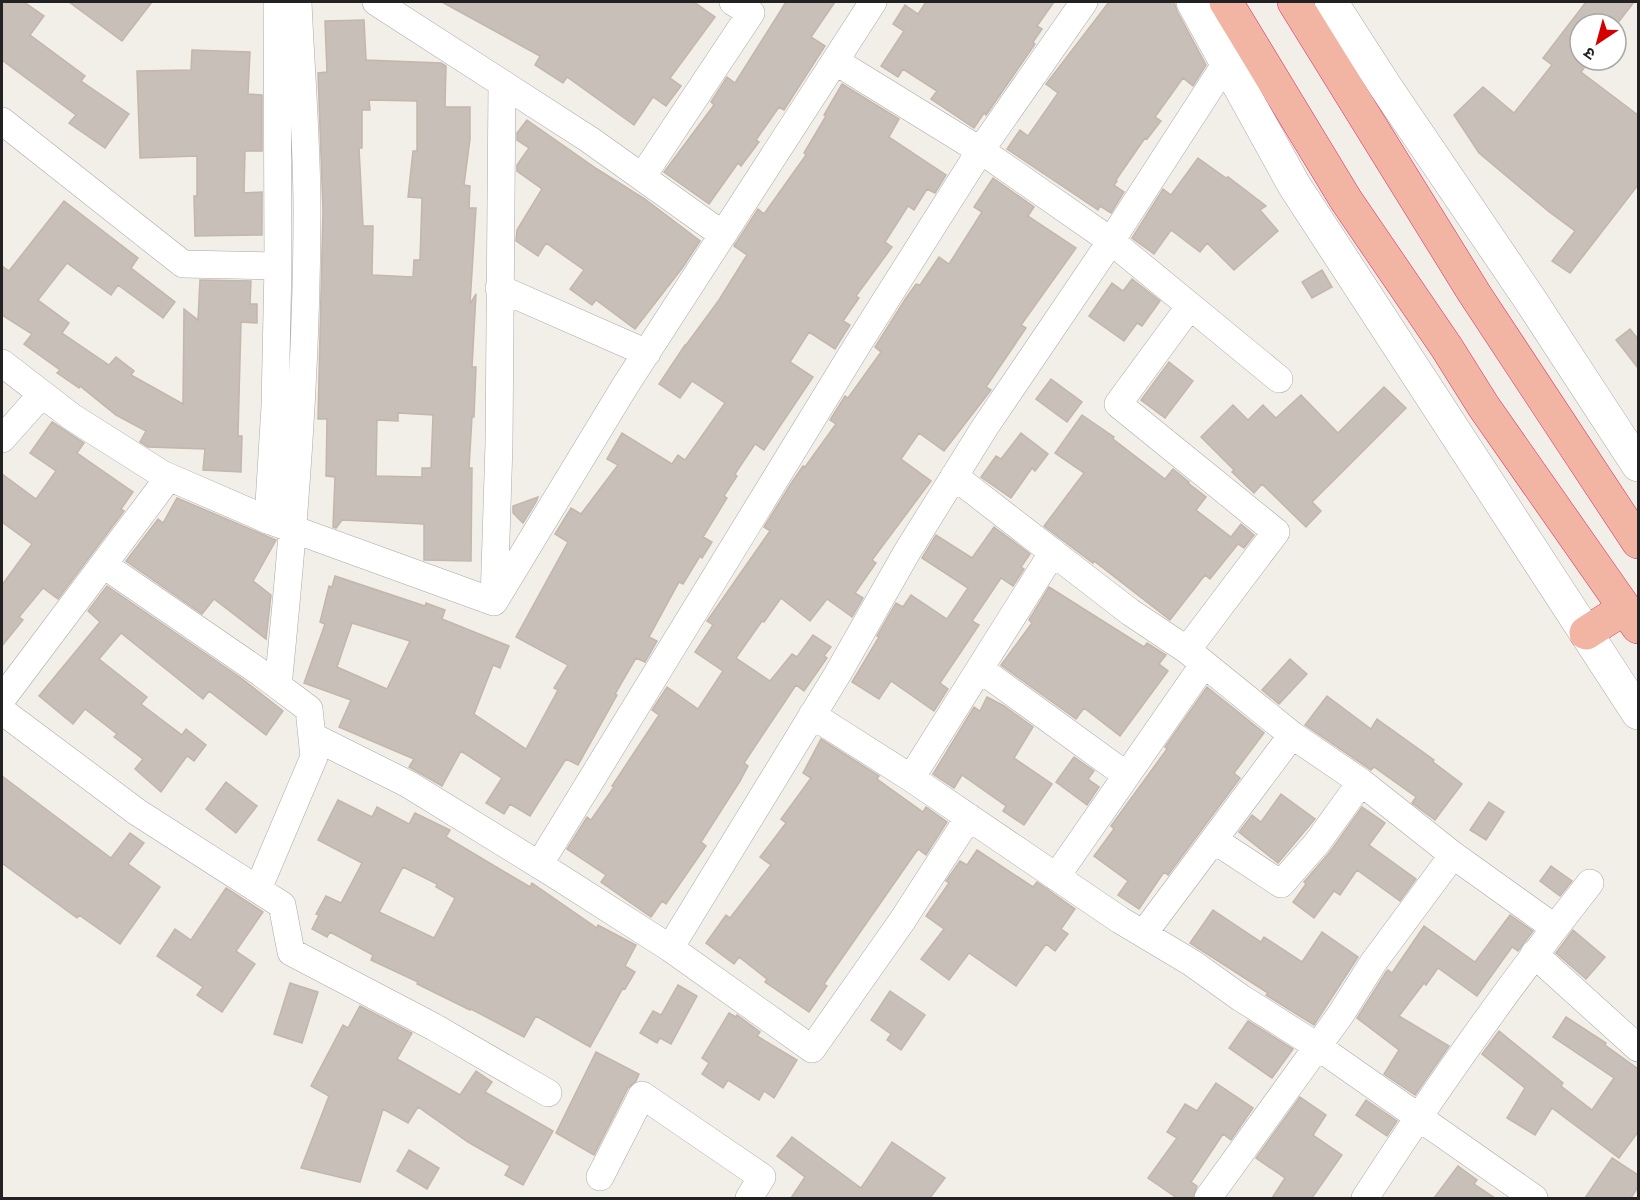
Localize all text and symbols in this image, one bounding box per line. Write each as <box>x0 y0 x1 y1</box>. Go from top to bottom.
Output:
north arrow <box>1568 12 1628 72</box>
text: उ <box>1580 43 1599 64</box>

